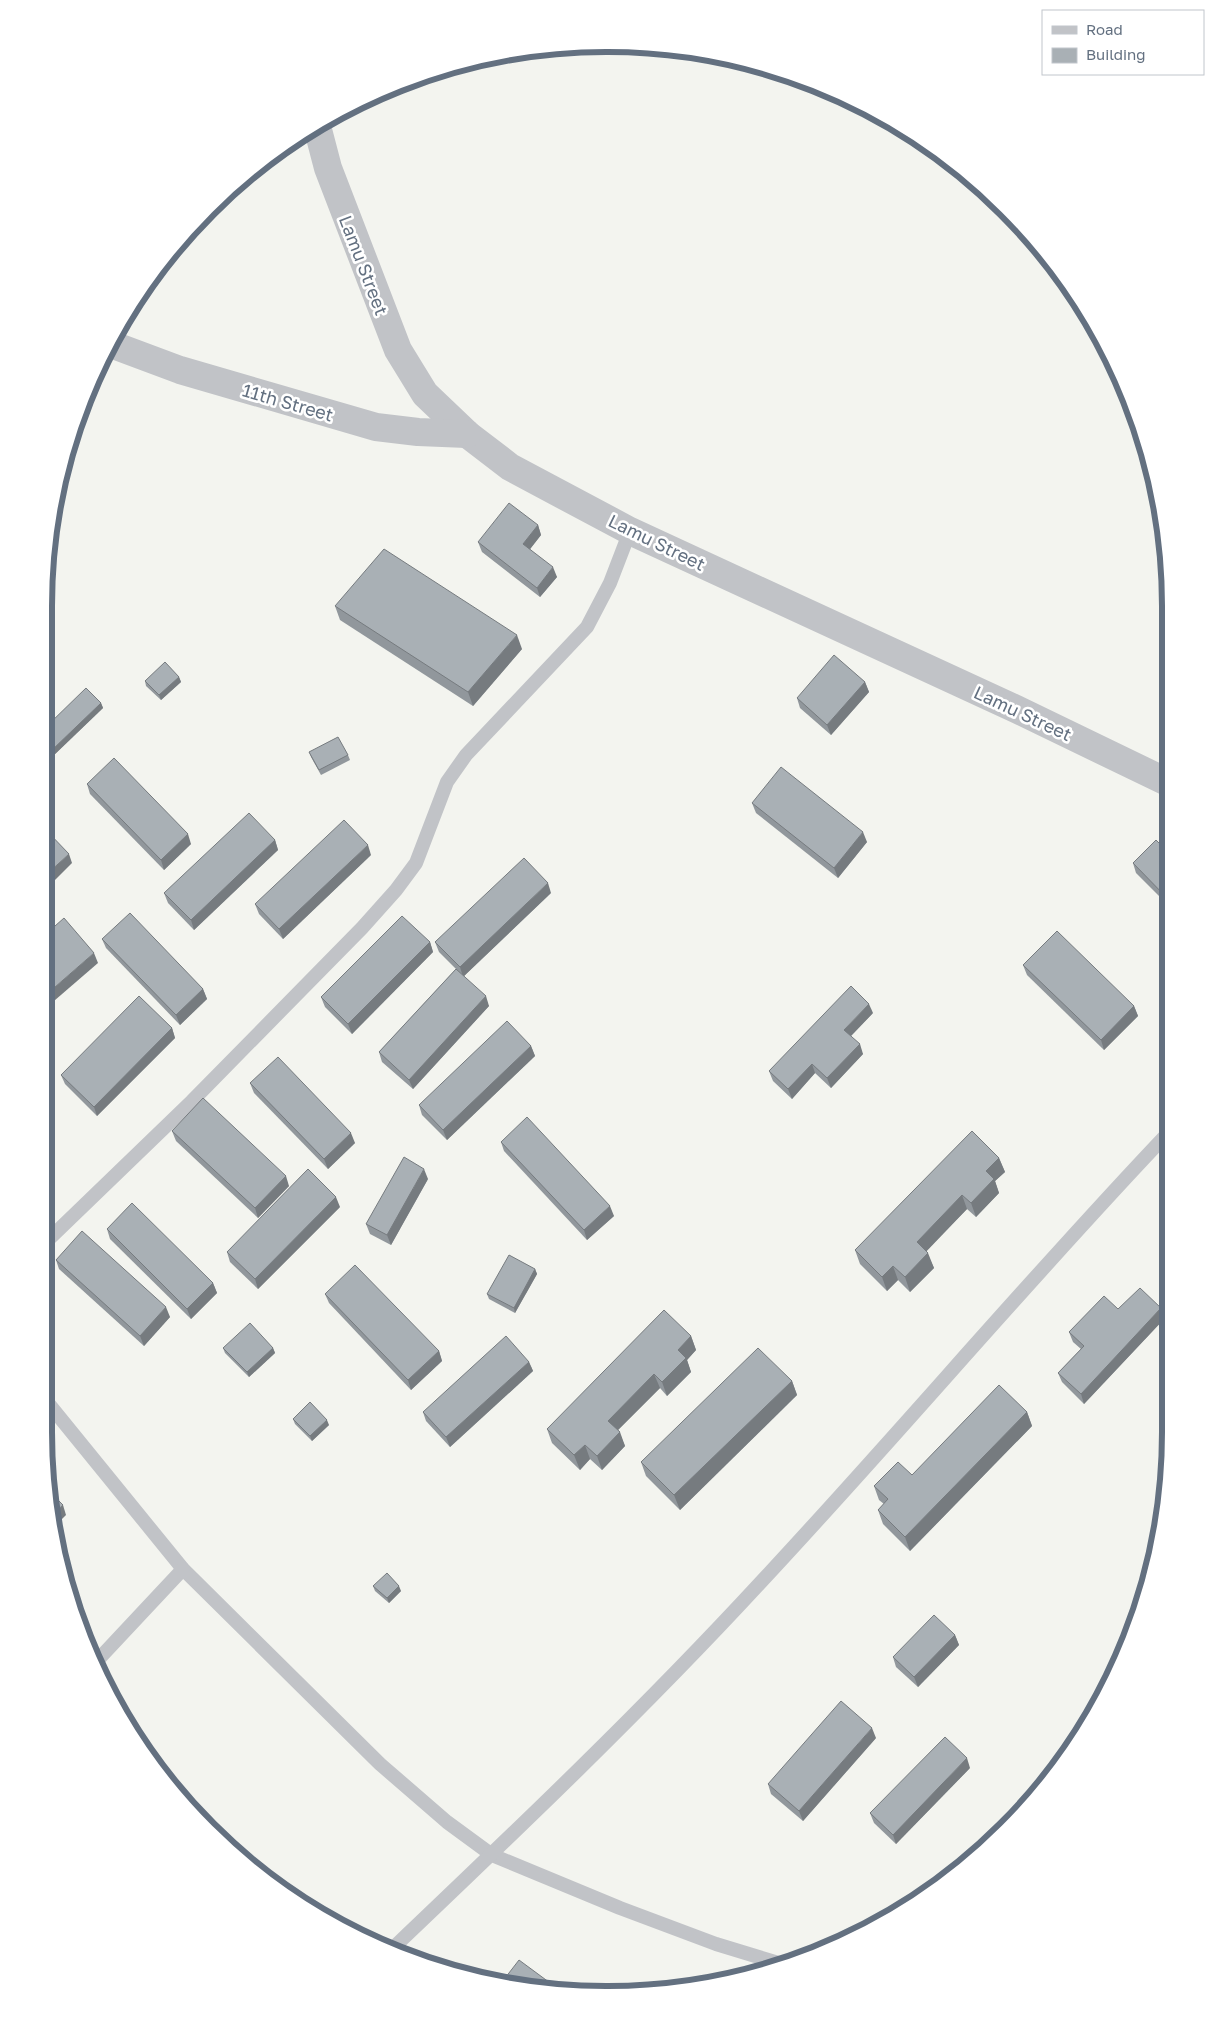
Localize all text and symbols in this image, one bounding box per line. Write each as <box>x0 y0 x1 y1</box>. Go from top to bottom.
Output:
legend <box>1042 10 1204 75</box>
text: Road <box>1086 20 1123 38</box>
text: Building <box>1086 45 1146 63</box>
street label: Lamu Street <box>335 212 393 318</box>
street label: 11th Street <box>240 379 336 425</box>
street label: Lamu Street <box>605 509 709 575</box>
street label: Lamu Street <box>971 681 1075 745</box>

